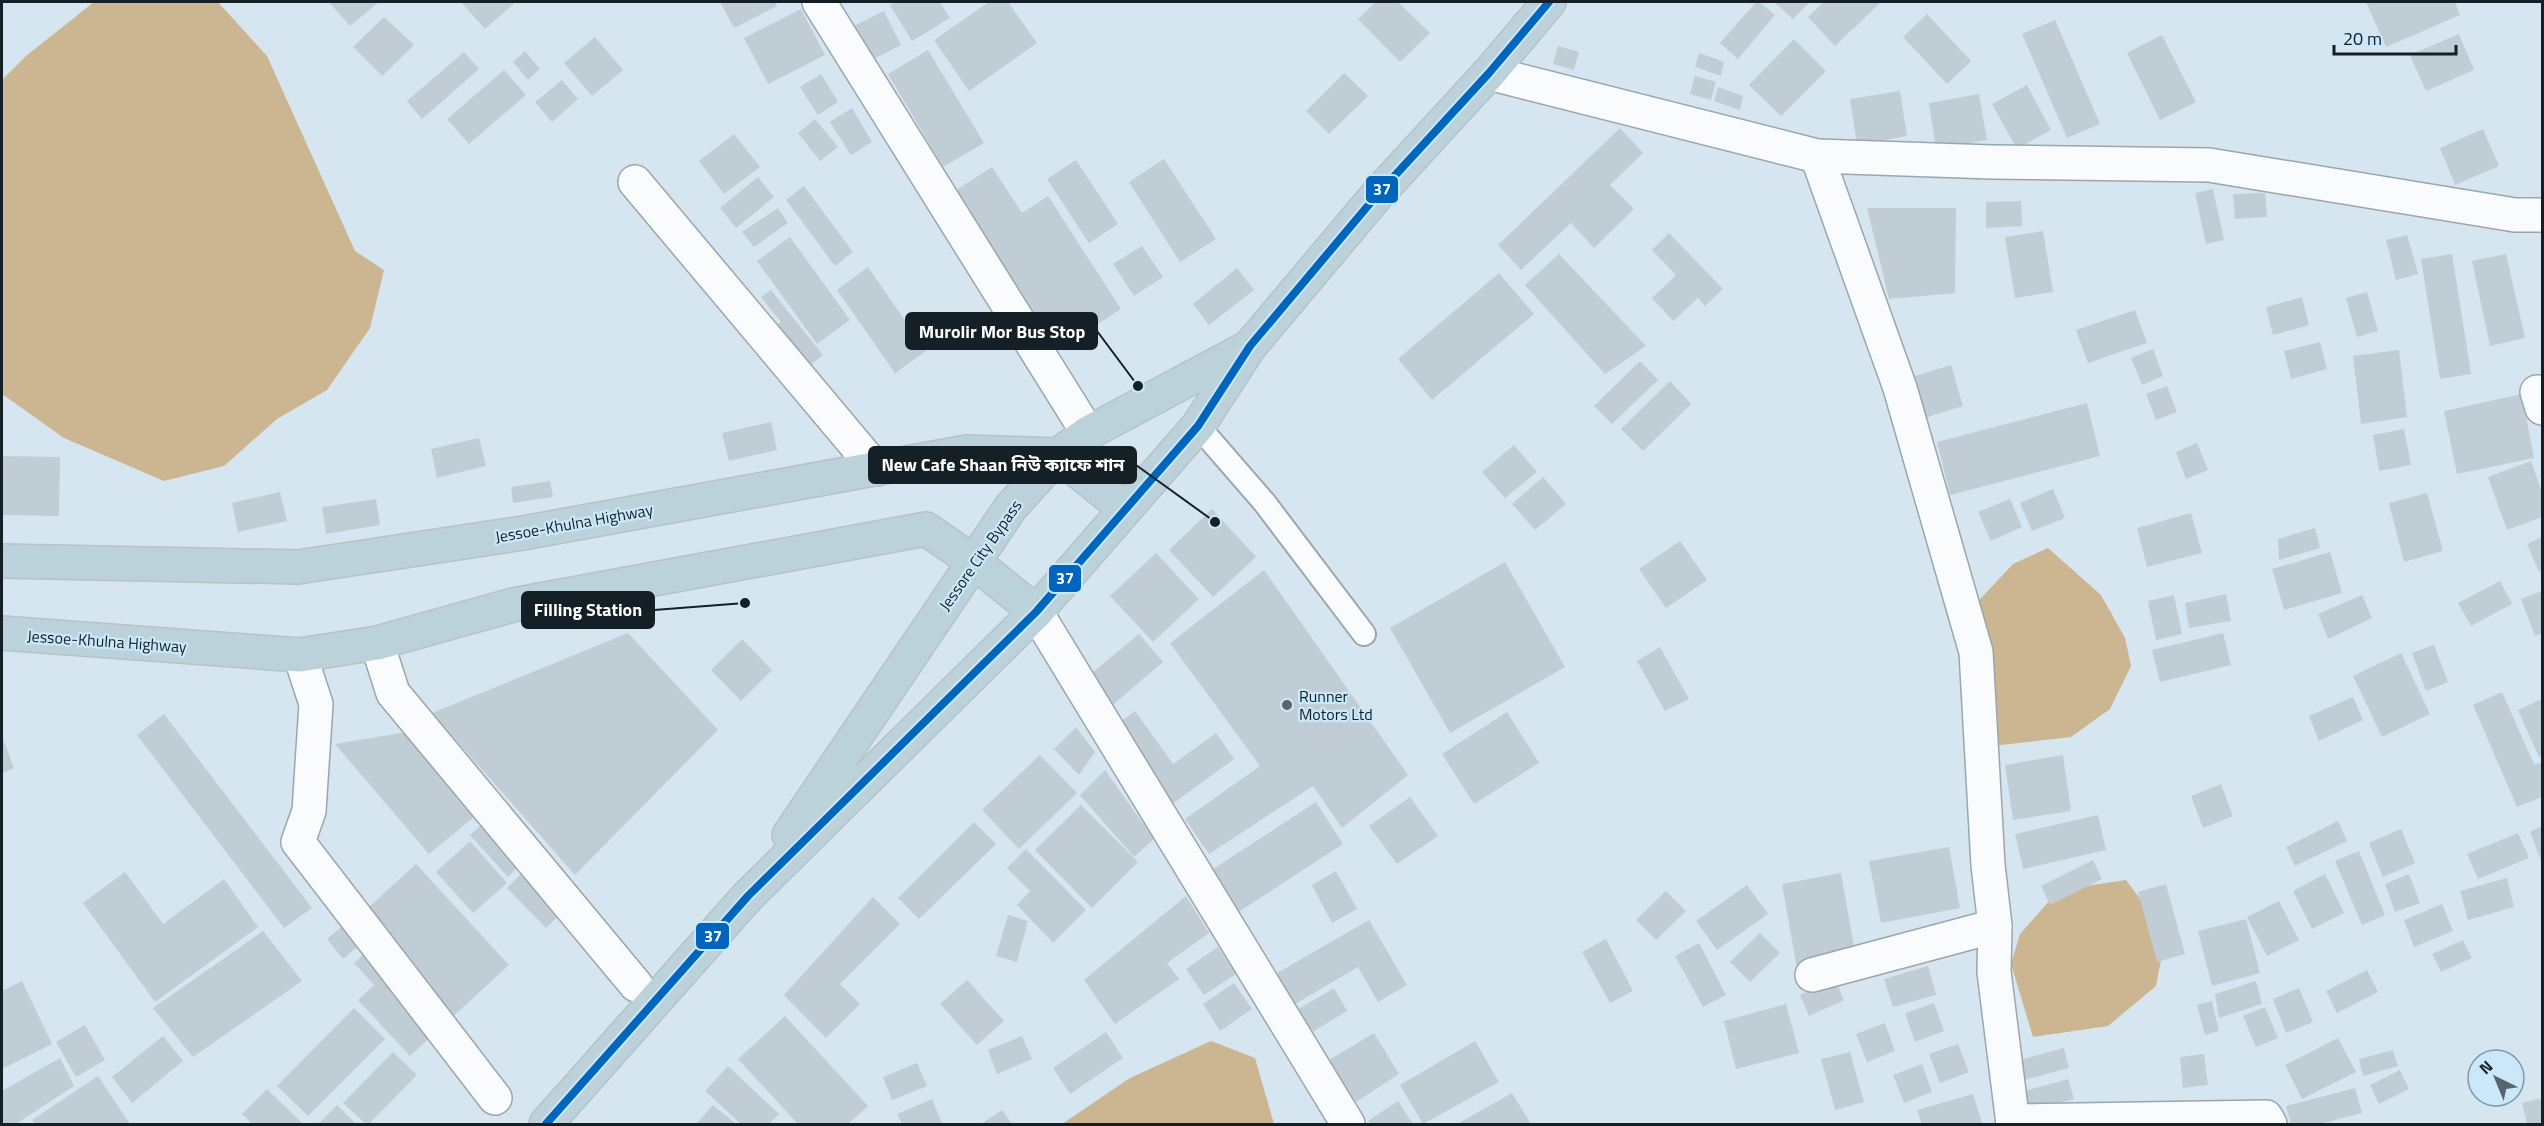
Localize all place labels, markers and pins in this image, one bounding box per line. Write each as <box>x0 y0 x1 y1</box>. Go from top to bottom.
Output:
callout: Murolir Mor Bus Stop <box>906 313 1097 349</box>
callout: New Cafe Shaan নিউ ক্যাফে শান <box>869 447 1136 483</box>
callout: Filling Station <box>522 592 654 628</box>
place label: Runner Motors Ltd <box>1299 684 1373 726</box>
marker: Runner Motors Ltd <box>1280 698 1294 712</box>

